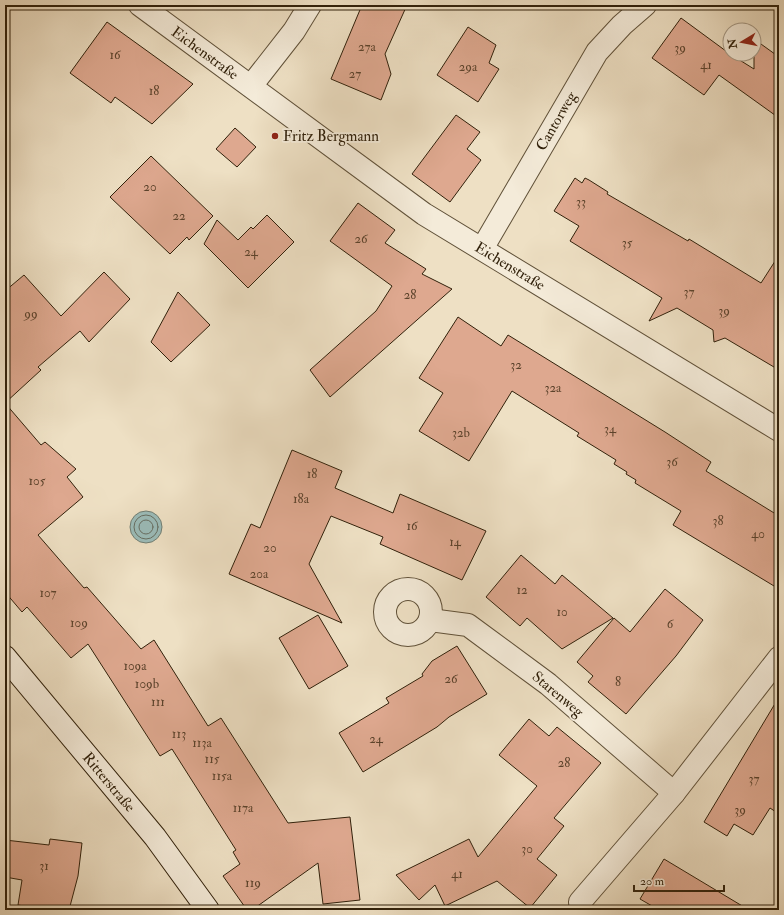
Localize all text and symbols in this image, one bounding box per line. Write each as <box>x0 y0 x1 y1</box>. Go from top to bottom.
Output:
north arrow <box>722 22 762 62</box>
street label: Eichenstraße <box>167 23 242 84</box>
text: N <box>725 37 740 51</box>
house number: 27a <box>358 39 377 55</box>
house number: 39 <box>674 40 686 56</box>
house number: 16 <box>109 47 122 63</box>
house number: 41 <box>700 57 712 73</box>
house number: 29a <box>459 59 478 75</box>
house number: 27 <box>349 66 361 82</box>
house number: 18 <box>149 83 159 99</box>
street label: Cantorweg <box>532 88 581 154</box>
place label: Fritz Bergmann <box>283 127 379 146</box>
marker: Fritz Bergmann <box>270 131 280 141</box>
house number: 20 <box>143 179 157 195</box>
house number: 33 <box>576 194 586 210</box>
house number: 22 <box>172 208 186 224</box>
house number: 26 <box>354 231 369 247</box>
house number: 35 <box>622 235 633 251</box>
street label: Eichenstraße <box>471 238 548 295</box>
house number: 24 <box>244 244 259 260</box>
house number: 37 <box>684 284 695 300</box>
house number: 28 <box>404 287 416 303</box>
house number: 39 <box>718 303 730 319</box>
house number: 99 <box>23 306 38 322</box>
house number: 32 <box>510 357 522 373</box>
house number: 32a <box>545 380 562 396</box>
house number: 34 <box>604 421 617 437</box>
house number: 32b <box>452 425 470 441</box>
house number: 36 <box>666 454 679 470</box>
house number: 18 <box>307 466 317 482</box>
house number: 105 <box>29 473 46 489</box>
house number: 18a <box>293 491 310 507</box>
house number: 38 <box>712 513 724 529</box>
house number: 16 <box>406 518 419 534</box>
house number: 40 <box>751 526 765 542</box>
house number: 14 <box>449 534 462 550</box>
house number: 20 <box>263 540 277 556</box>
house number: 20a <box>250 566 269 582</box>
house number: 12 <box>516 582 528 598</box>
house number: 107 <box>39 585 57 601</box>
house number: 10 <box>556 604 568 620</box>
house number: 109 <box>70 615 88 631</box>
house number: 6 <box>667 616 675 632</box>
house number: 109a <box>123 658 147 674</box>
street label: Starenweg <box>528 667 588 722</box>
house number: 26 <box>444 671 459 687</box>
house number: 8 <box>615 674 621 690</box>
house number: 109b <box>135 676 159 692</box>
house number: 111 <box>151 694 165 710</box>
house number: 113 <box>172 726 186 742</box>
house number: 24 <box>369 731 384 747</box>
house number: 113a <box>192 735 212 751</box>
street label: Ritterstraße <box>78 749 139 816</box>
house number: 115 <box>205 751 220 767</box>
house number: 28 <box>558 755 570 771</box>
house number: 115a <box>212 768 233 784</box>
house number: 37 <box>749 771 760 787</box>
house number: 117a <box>233 800 254 816</box>
house number: 39 <box>734 802 746 818</box>
house number: 30 <box>521 841 533 857</box>
house number: 31 <box>39 858 49 874</box>
house number: 41 <box>451 866 463 882</box>
scale bar <box>634 867 724 893</box>
text: 20 m <box>640 874 665 889</box>
house number: 119 <box>245 875 261 891</box>

